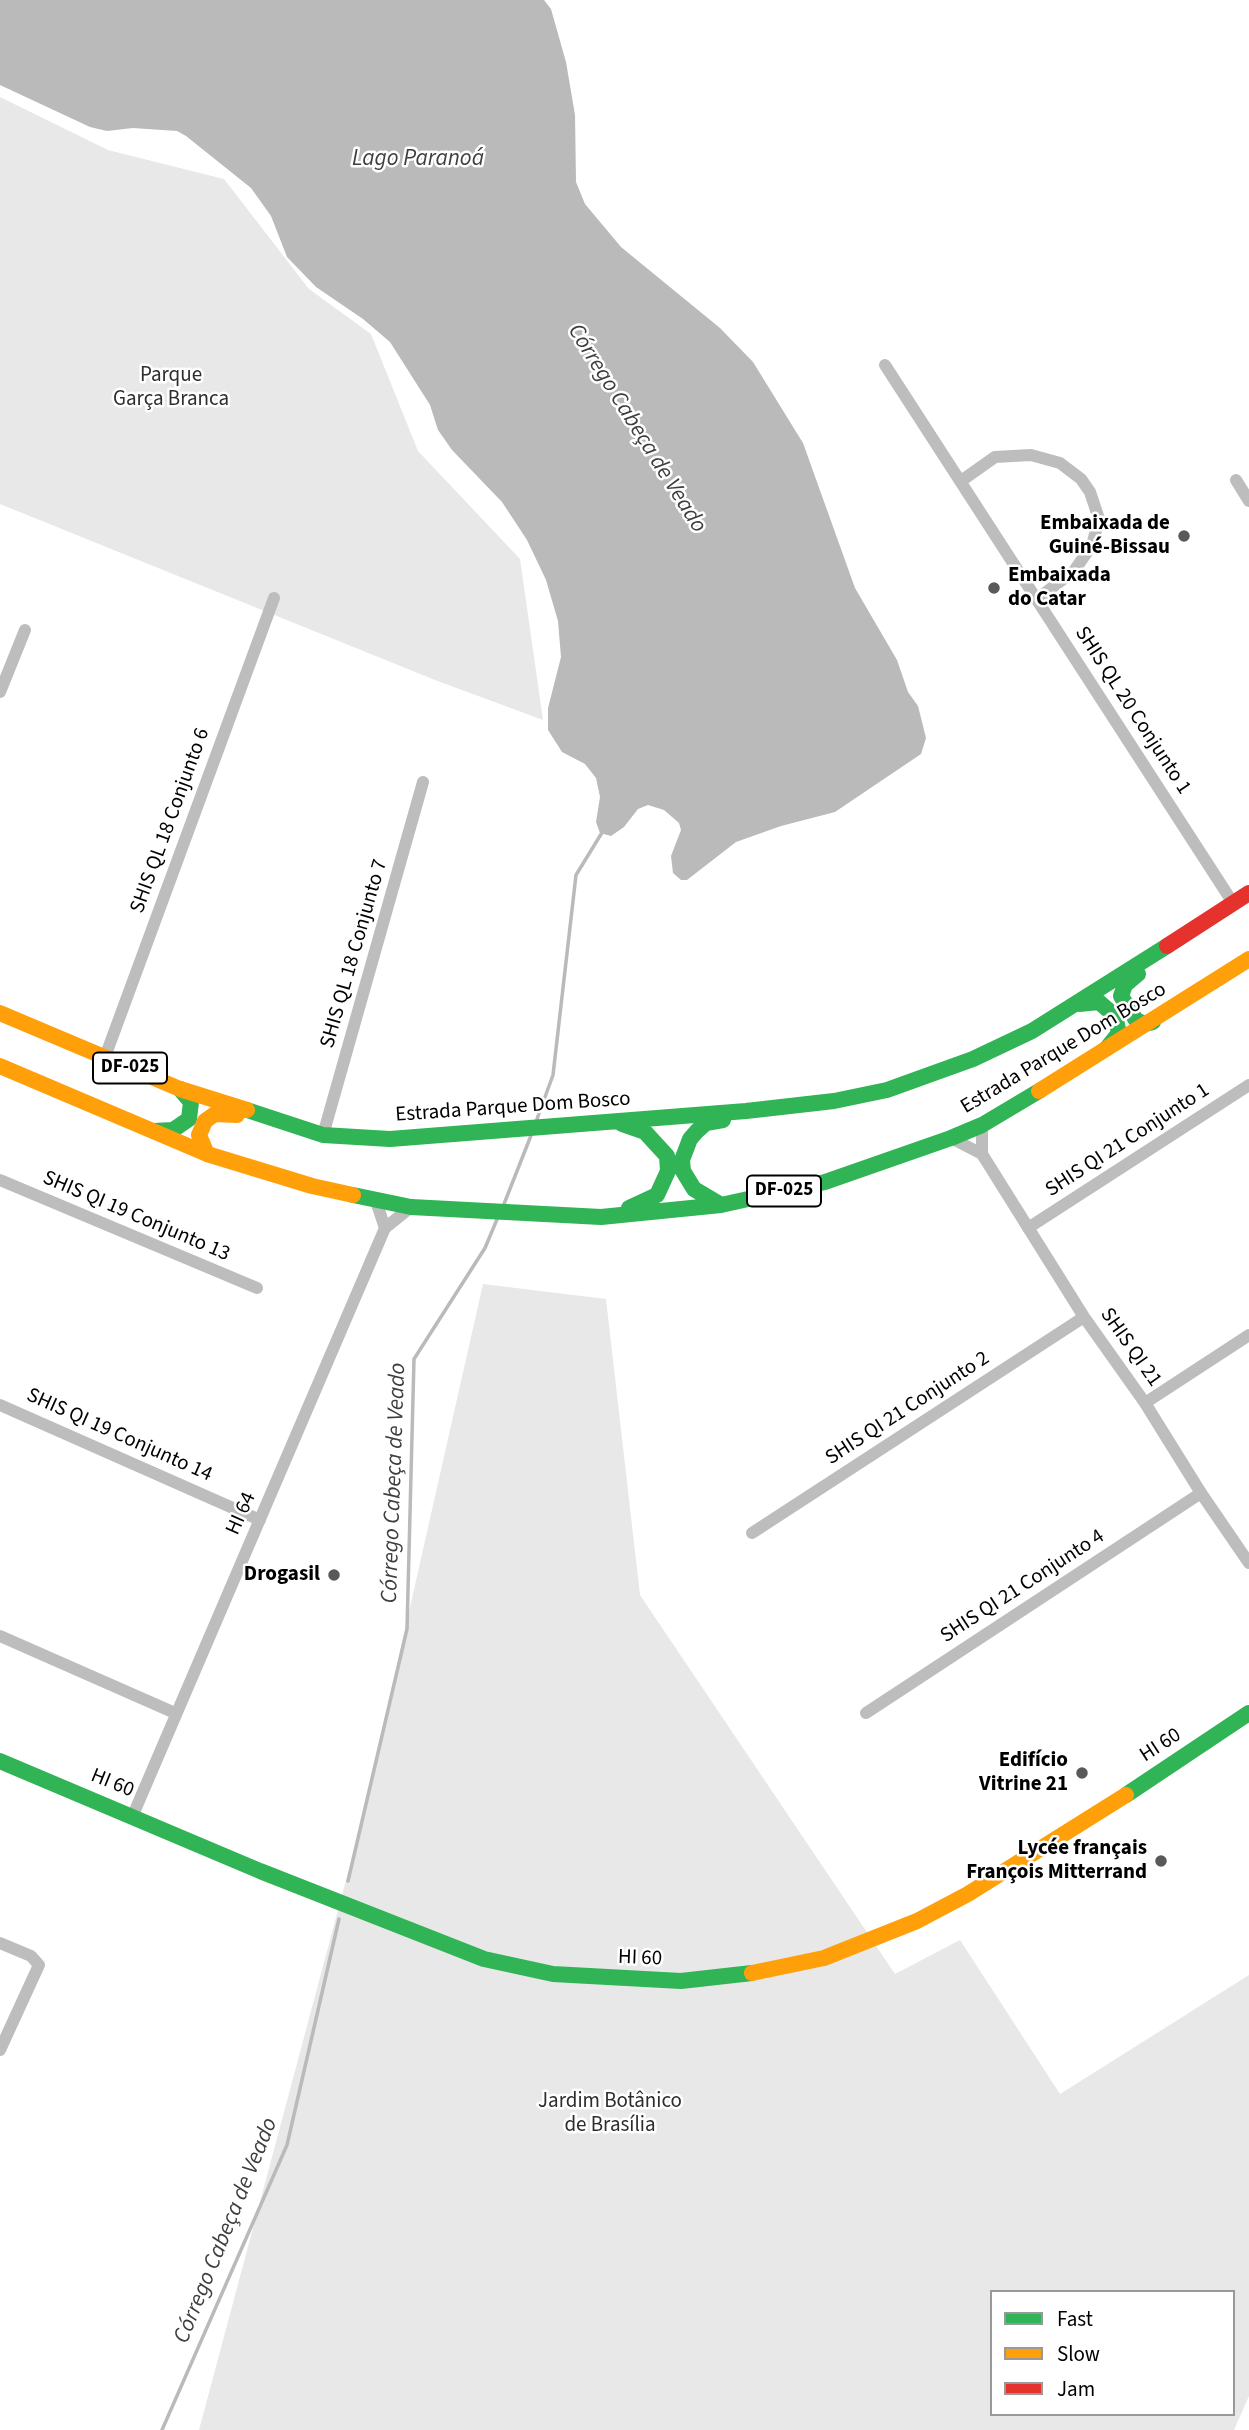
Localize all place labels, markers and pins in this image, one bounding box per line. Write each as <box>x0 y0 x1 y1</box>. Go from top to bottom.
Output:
place label: Embaixada de Guiné-Bissau <box>1040 511 1170 561</box>
marker: Embaixada de Guiné-Bissau <box>1176 528 1192 544</box>
place label: Embaixada do Catar <box>1008 563 1111 613</box>
marker: Embaixada do Catar <box>986 580 1002 596</box>
place label: Drogasil <box>244 1562 320 1588</box>
marker: Drogasil <box>326 1567 342 1583</box>
place label: Edifício Vitrine 21 <box>979 1748 1068 1798</box>
marker: Edifício Vitrine 21 <box>1074 1765 1090 1781</box>
place label: Lycée français François Mitterrand <box>966 1836 1147 1886</box>
marker: Lycée français François Mitterrand <box>1153 1853 1169 1869</box>

